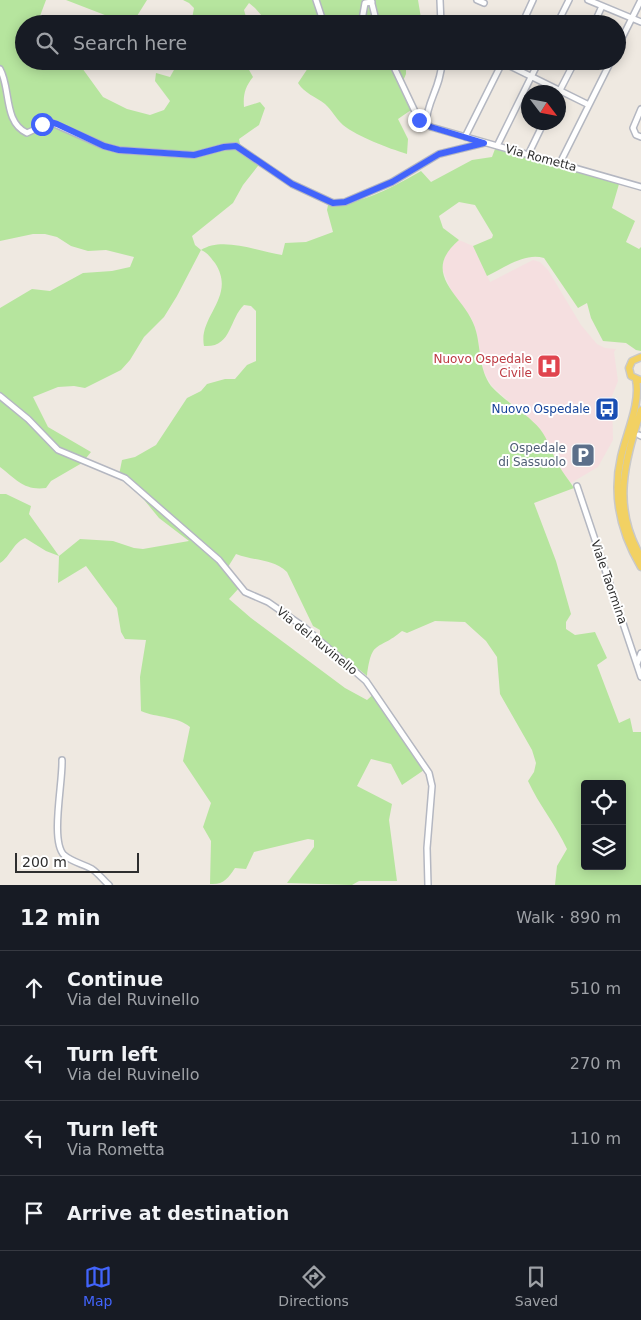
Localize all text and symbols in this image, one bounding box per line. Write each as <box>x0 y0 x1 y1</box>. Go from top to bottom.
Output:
search box <box>15 15 626 70</box>
icon: search <box>33 29 61 57</box>
text: Search here <box>73 32 187 54</box>
north arrow <box>521 85 566 130</box>
route end <box>408 109 431 132</box>
route start <box>31 113 54 136</box>
street label: Via Rometta <box>504 142 578 174</box>
place label: Nuovo Ospedale Civile <box>433 352 532 380</box>
hospital icon: Nuovo Ospedale Civile <box>536 353 562 379</box>
bus stop icon: Nuovo Ospedale <box>594 396 620 422</box>
place label: Nuovo Ospedale <box>491 402 590 416</box>
place label: Ospedale di Sassuolo <box>498 441 566 469</box>
parking icon: Ospedale di Sassuolo <box>570 442 596 468</box>
street label: Viale Taormina <box>588 538 630 626</box>
street label: Via del Ruvinello <box>274 604 360 678</box>
map controls <box>581 780 626 870</box>
button: locate <box>581 780 626 825</box>
button: layers <box>581 825 626 870</box>
scale bar <box>15 850 139 873</box>
text: 200 m <box>22 854 67 870</box>
text: 12 min <box>20 906 101 930</box>
text: Walk · 890 m <box>516 908 621 927</box>
text: Continue <box>67 968 163 990</box>
icon: ahead <box>20 974 48 1002</box>
text: 510 m <box>570 979 621 998</box>
text: Via del Ruvinello <box>67 990 200 1009</box>
text: Turn left <box>67 1043 158 1065</box>
icon: left <box>20 1049 48 1077</box>
text: 270 m <box>570 1054 621 1073</box>
text: Via del Ruvinello <box>67 1065 200 1084</box>
text: Turn left <box>67 1118 158 1140</box>
icon: left <box>20 1124 48 1152</box>
text: 110 m <box>570 1129 621 1148</box>
text: Via Rometta <box>67 1140 165 1159</box>
icon: arrive <box>20 1199 48 1227</box>
text: Arrive at destination <box>67 1202 289 1224</box>
tab: Map <box>83 1263 112 1309</box>
tab: Directions <box>278 1263 349 1309</box>
tab: Saved <box>515 1263 558 1309</box>

